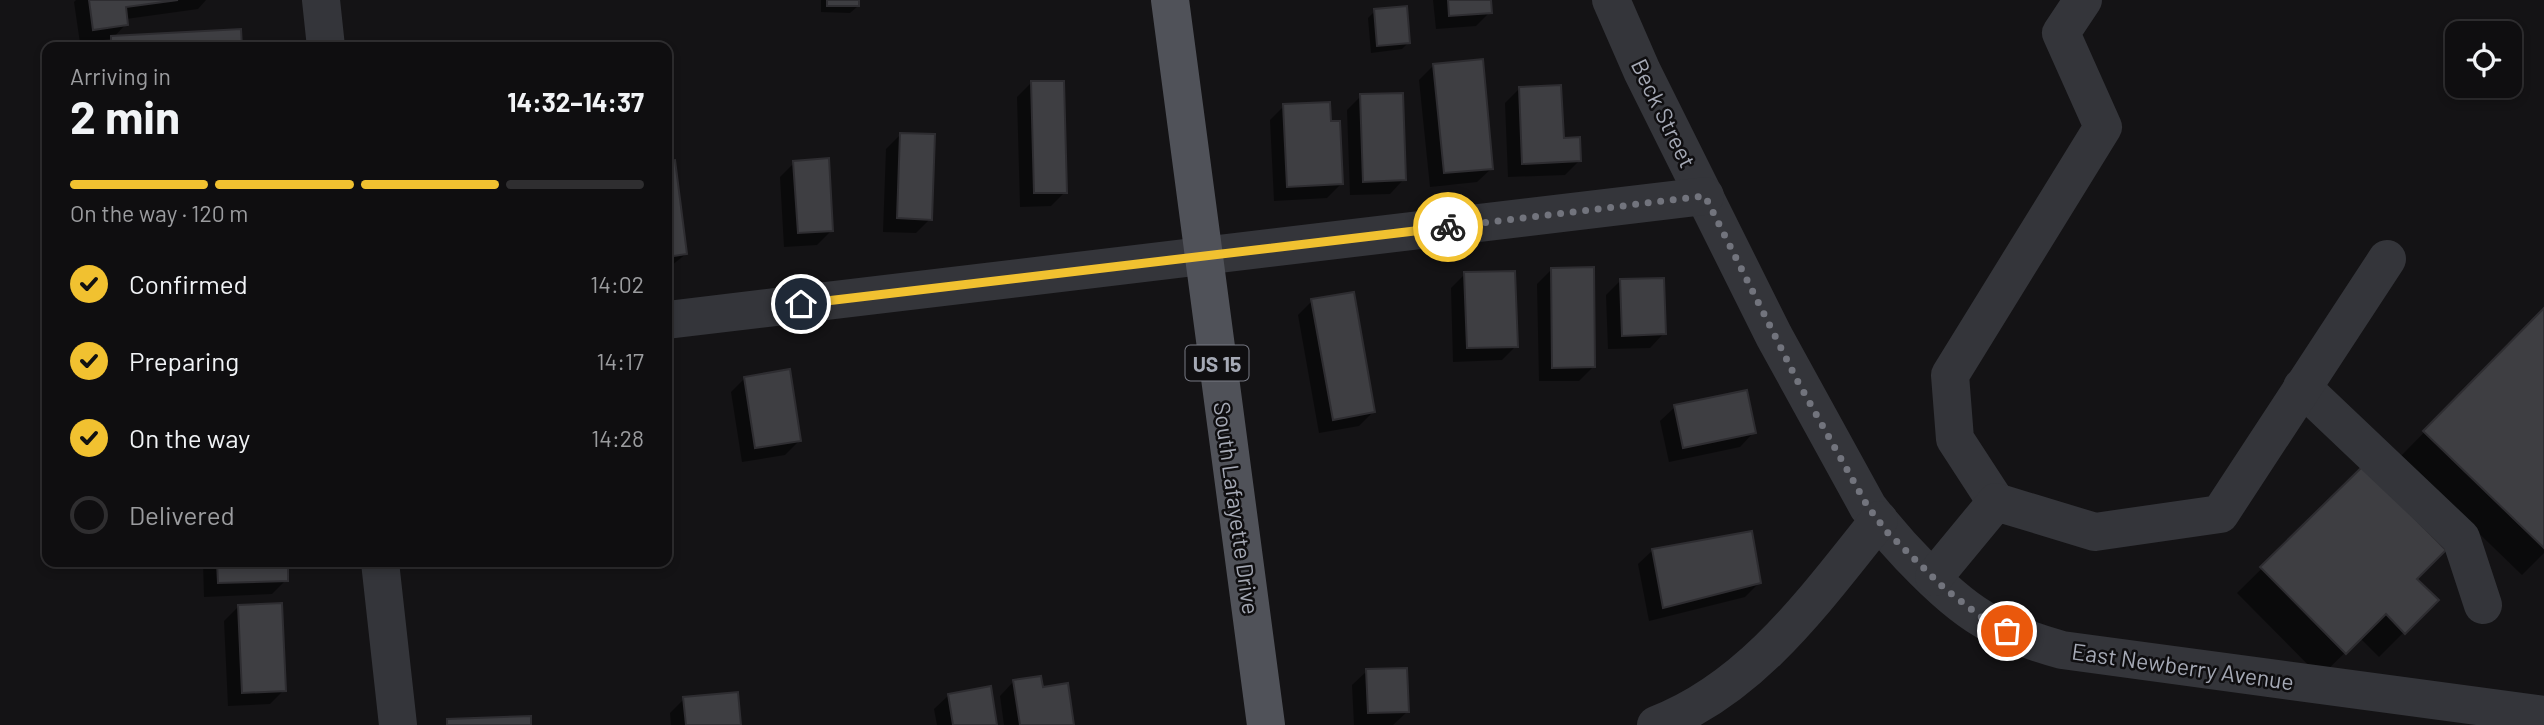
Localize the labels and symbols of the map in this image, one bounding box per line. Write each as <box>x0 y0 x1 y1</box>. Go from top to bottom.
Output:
street label: Beck Street <box>1626 54 1702 172</box>
courier <box>1413 192 1483 262</box>
pin <box>771 274 831 334</box>
road number: US 15 <box>1186 346 1248 380</box>
street label: South Lafayette Drive <box>1208 400 1266 616</box>
pin <box>1977 601 2037 661</box>
street label: East Newberry Avenue <box>2070 637 2296 695</box>

